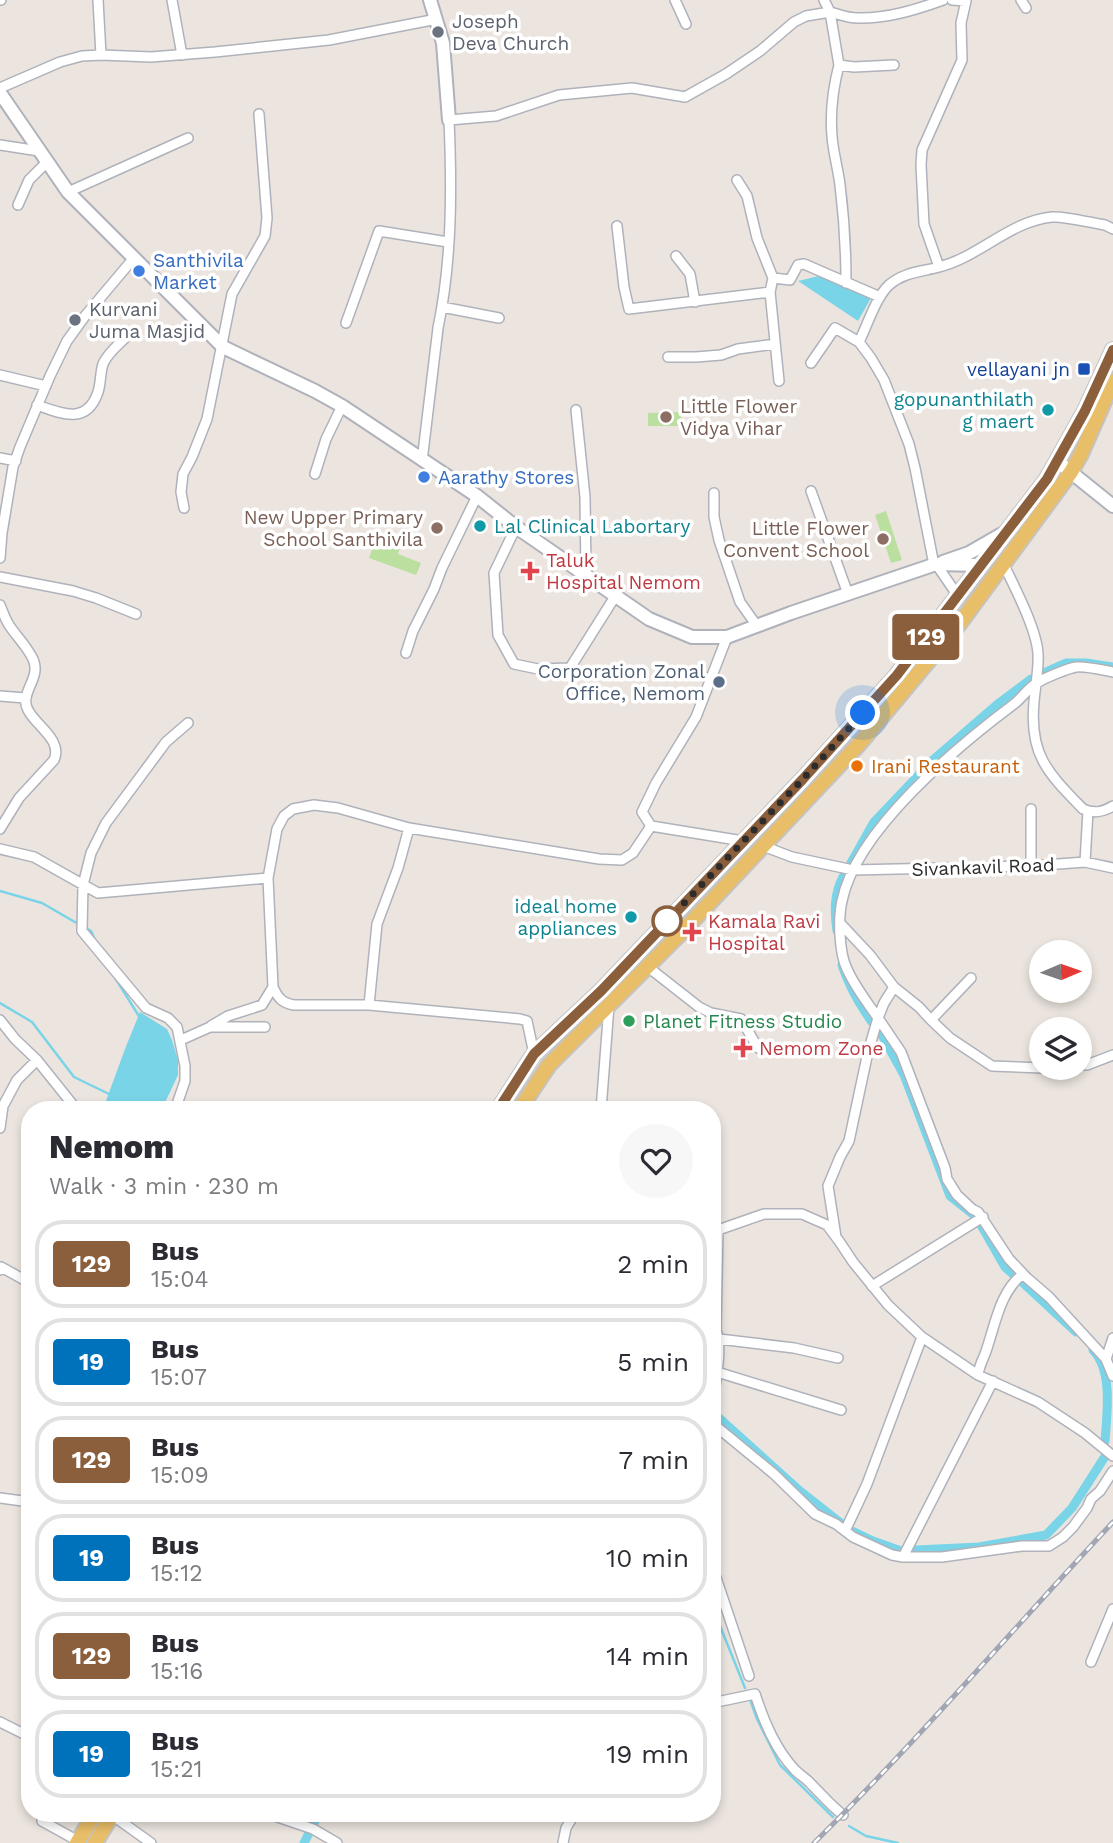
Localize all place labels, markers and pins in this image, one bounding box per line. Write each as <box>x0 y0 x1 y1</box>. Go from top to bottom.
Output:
place label: Joseph Deva Church <box>452 10 569 55</box>
marker: Joseph Deva Church <box>430 24 446 40</box>
place label: Santhivila Market <box>153 249 244 294</box>
marker: Santhivila Market <box>131 263 147 279</box>
place label: Kurvani Juma Masjid <box>89 298 205 343</box>
marker: Kurvani Juma Masjid <box>67 312 83 328</box>
place label: vellayani jn <box>967 358 1070 381</box>
marker: vellayani jn <box>1076 361 1092 377</box>
place label: gopunanthilath g maert <box>894 388 1034 433</box>
place label: Little Flower Vidya Vihar <box>680 395 797 440</box>
marker: gopunanthilath g maert <box>1040 402 1056 418</box>
marker: Little Flower Vidya Vihar <box>658 409 674 425</box>
place label: Aarathy Stores <box>438 466 574 489</box>
marker: Aarathy Stores <box>416 469 432 485</box>
place label: New Upper Primary School Santhivila <box>244 506 423 551</box>
place label: Lal Clinical Labortary <box>494 515 691 538</box>
place label: Little Flower Convent School <box>723 517 869 562</box>
marker: Lal Clinical Labortary <box>472 518 488 534</box>
marker: New Upper Primary School Santhivila <box>429 520 445 536</box>
marker: Little Flower Convent School <box>875 531 891 547</box>
place label: Taluk Hospital Nemom <box>546 549 701 594</box>
marker: Taluk Hospital Nemom <box>520 561 540 581</box>
place label: Corporation Zonal Office, Nemom <box>538 660 705 705</box>
marker: Corporation Zonal Office, Nemom <box>711 674 727 690</box>
place label: Irani Restaurant <box>871 755 1020 778</box>
marker: Irani Restaurant <box>849 758 865 774</box>
place label: ideal home appliances <box>514 895 617 940</box>
unlabelled marker <box>652 906 682 936</box>
marker: ideal home appliances <box>623 909 639 925</box>
place label: Kamala Ravi Hospital <box>708 910 820 955</box>
marker: Kamala Ravi Hospital <box>682 922 702 942</box>
place label: Planet Fitness Studio <box>643 1010 842 1033</box>
marker: Planet Fitness Studio <box>621 1013 637 1029</box>
place label: Nemom Zone <box>759 1037 884 1060</box>
marker: Nemom Zone <box>733 1038 753 1058</box>

